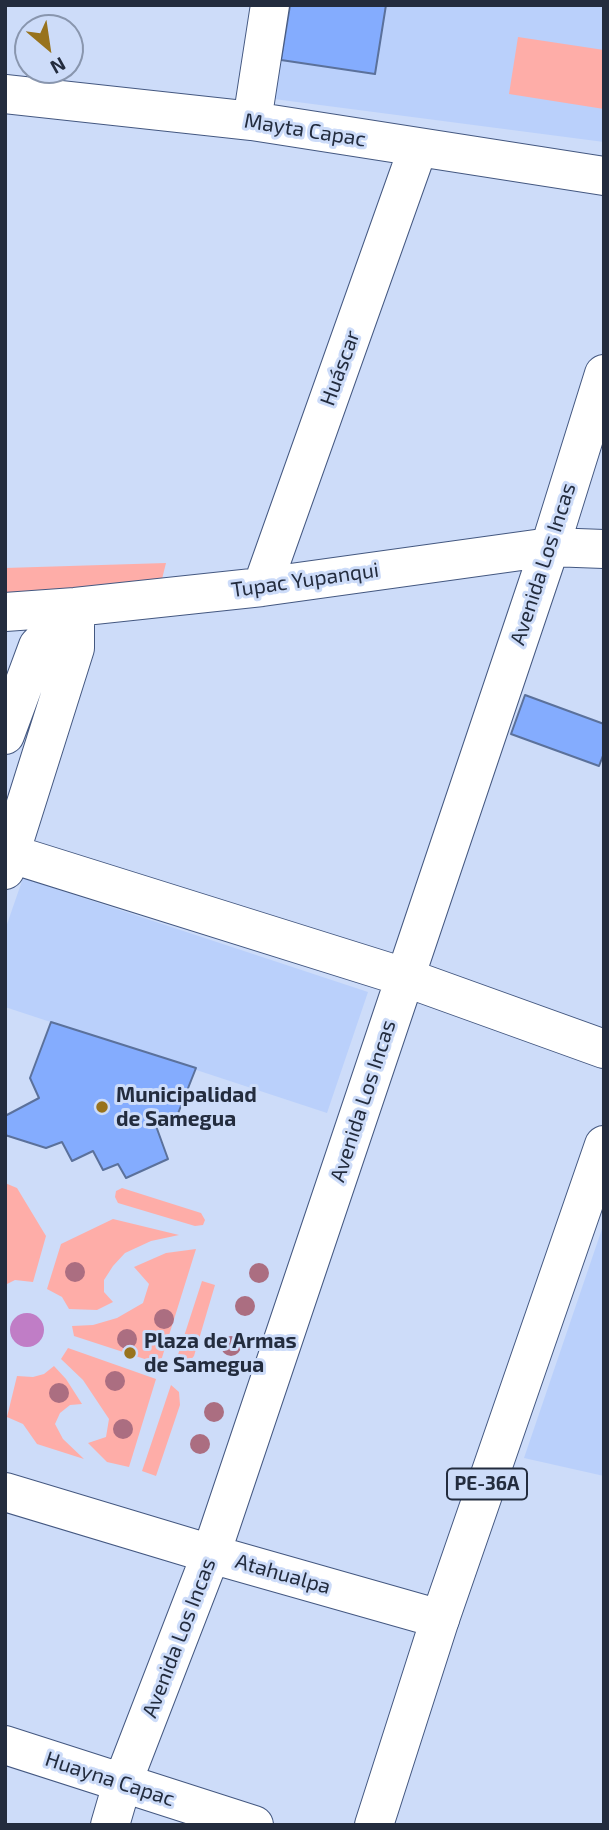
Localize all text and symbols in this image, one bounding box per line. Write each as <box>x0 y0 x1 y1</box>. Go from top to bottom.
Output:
north arrow <box>14 14 84 84</box>
text: N <box>47 53 70 79</box>
street label: Mayta Capac <box>242 108 368 152</box>
street label: Huáscar <box>315 327 365 409</box>
street label: Avenida Los Incas <box>505 480 581 648</box>
street label: Tupac Yupanqui <box>230 557 380 603</box>
street label: Avenida Los Incas <box>325 1017 401 1185</box>
place label: Municipalidad de Samegua <box>116 1082 257 1132</box>
marker: Municipalidad de Samegua <box>94 1099 110 1115</box>
place label: Plaza de Armas de Samegua <box>144 1328 297 1378</box>
marker: Plaza de Armas de Samegua <box>122 1345 138 1361</box>
road number: PE-36A <box>447 1468 527 1500</box>
street label: Atahualpa <box>232 1548 334 1600</box>
street label: Avenida Los Incas <box>137 1555 221 1721</box>
street label: Huayna Capac <box>42 1746 178 1812</box>

